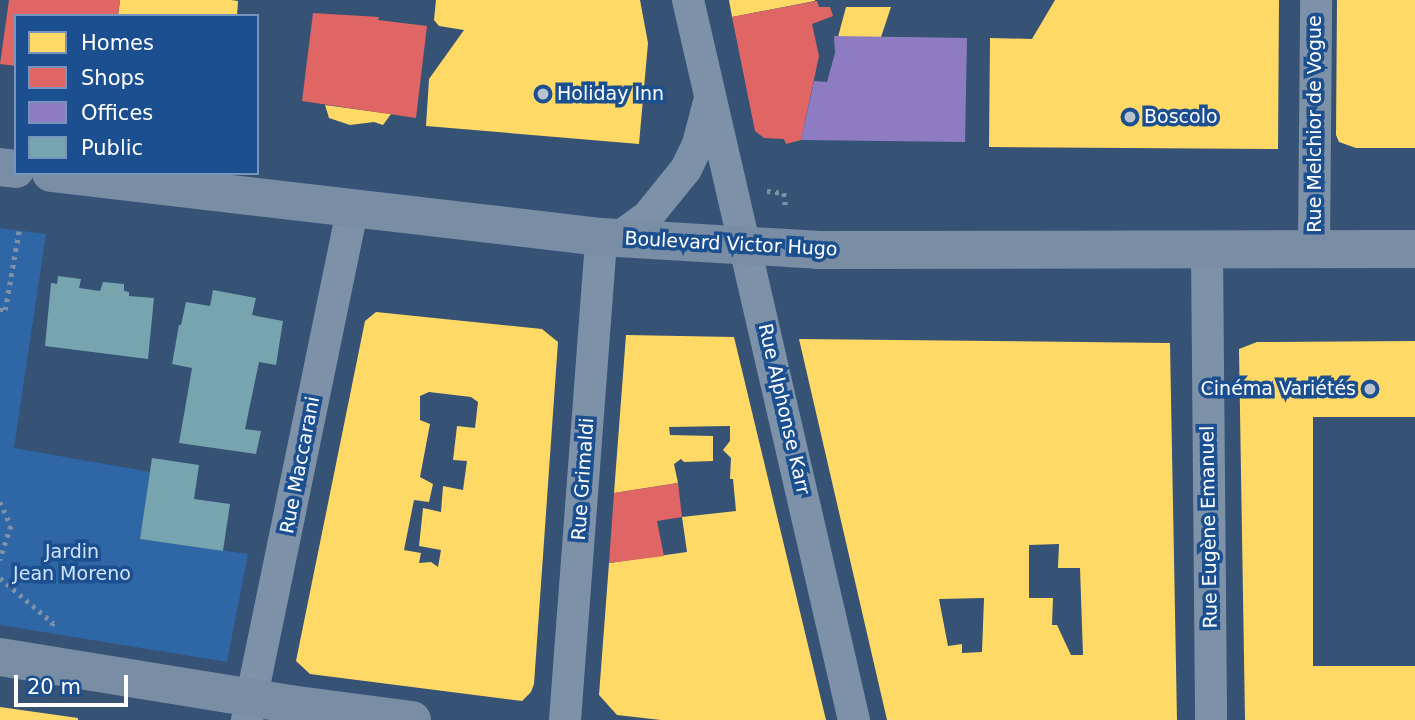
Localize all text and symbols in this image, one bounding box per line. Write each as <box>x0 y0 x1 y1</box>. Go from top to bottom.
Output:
legend <box>14 14 259 175</box>
street label: Rue Melchior de Vogue <box>1304 15 1326 233</box>
text: Homes <box>81 31 154 55</box>
text: Shops <box>81 66 145 90</box>
place label: Holiday Inn <box>557 83 664 105</box>
marker: Holiday Inn <box>535 86 551 102</box>
text: Offices <box>81 101 153 125</box>
place label: Boscolo <box>1144 106 1218 128</box>
marker: Boscolo <box>1122 109 1138 125</box>
text: Public <box>81 136 143 160</box>
street label: Boulevard Victor Hugo <box>624 227 838 261</box>
street label: Rue Alphonse Karr <box>753 321 815 497</box>
place label: Cinéma Variétés <box>1201 378 1356 400</box>
marker: Cinéma Variétés <box>1362 381 1378 397</box>
street label: Rue Maccarani <box>276 394 324 536</box>
street label: Rue Grimaldi <box>567 417 599 541</box>
street label: Rue Eugène Emanuel <box>1196 425 1222 629</box>
park label: Jardin Jean Moreno <box>13 541 131 585</box>
scale bar <box>18 660 131 704</box>
text: 20 m <box>27 675 81 699</box>

